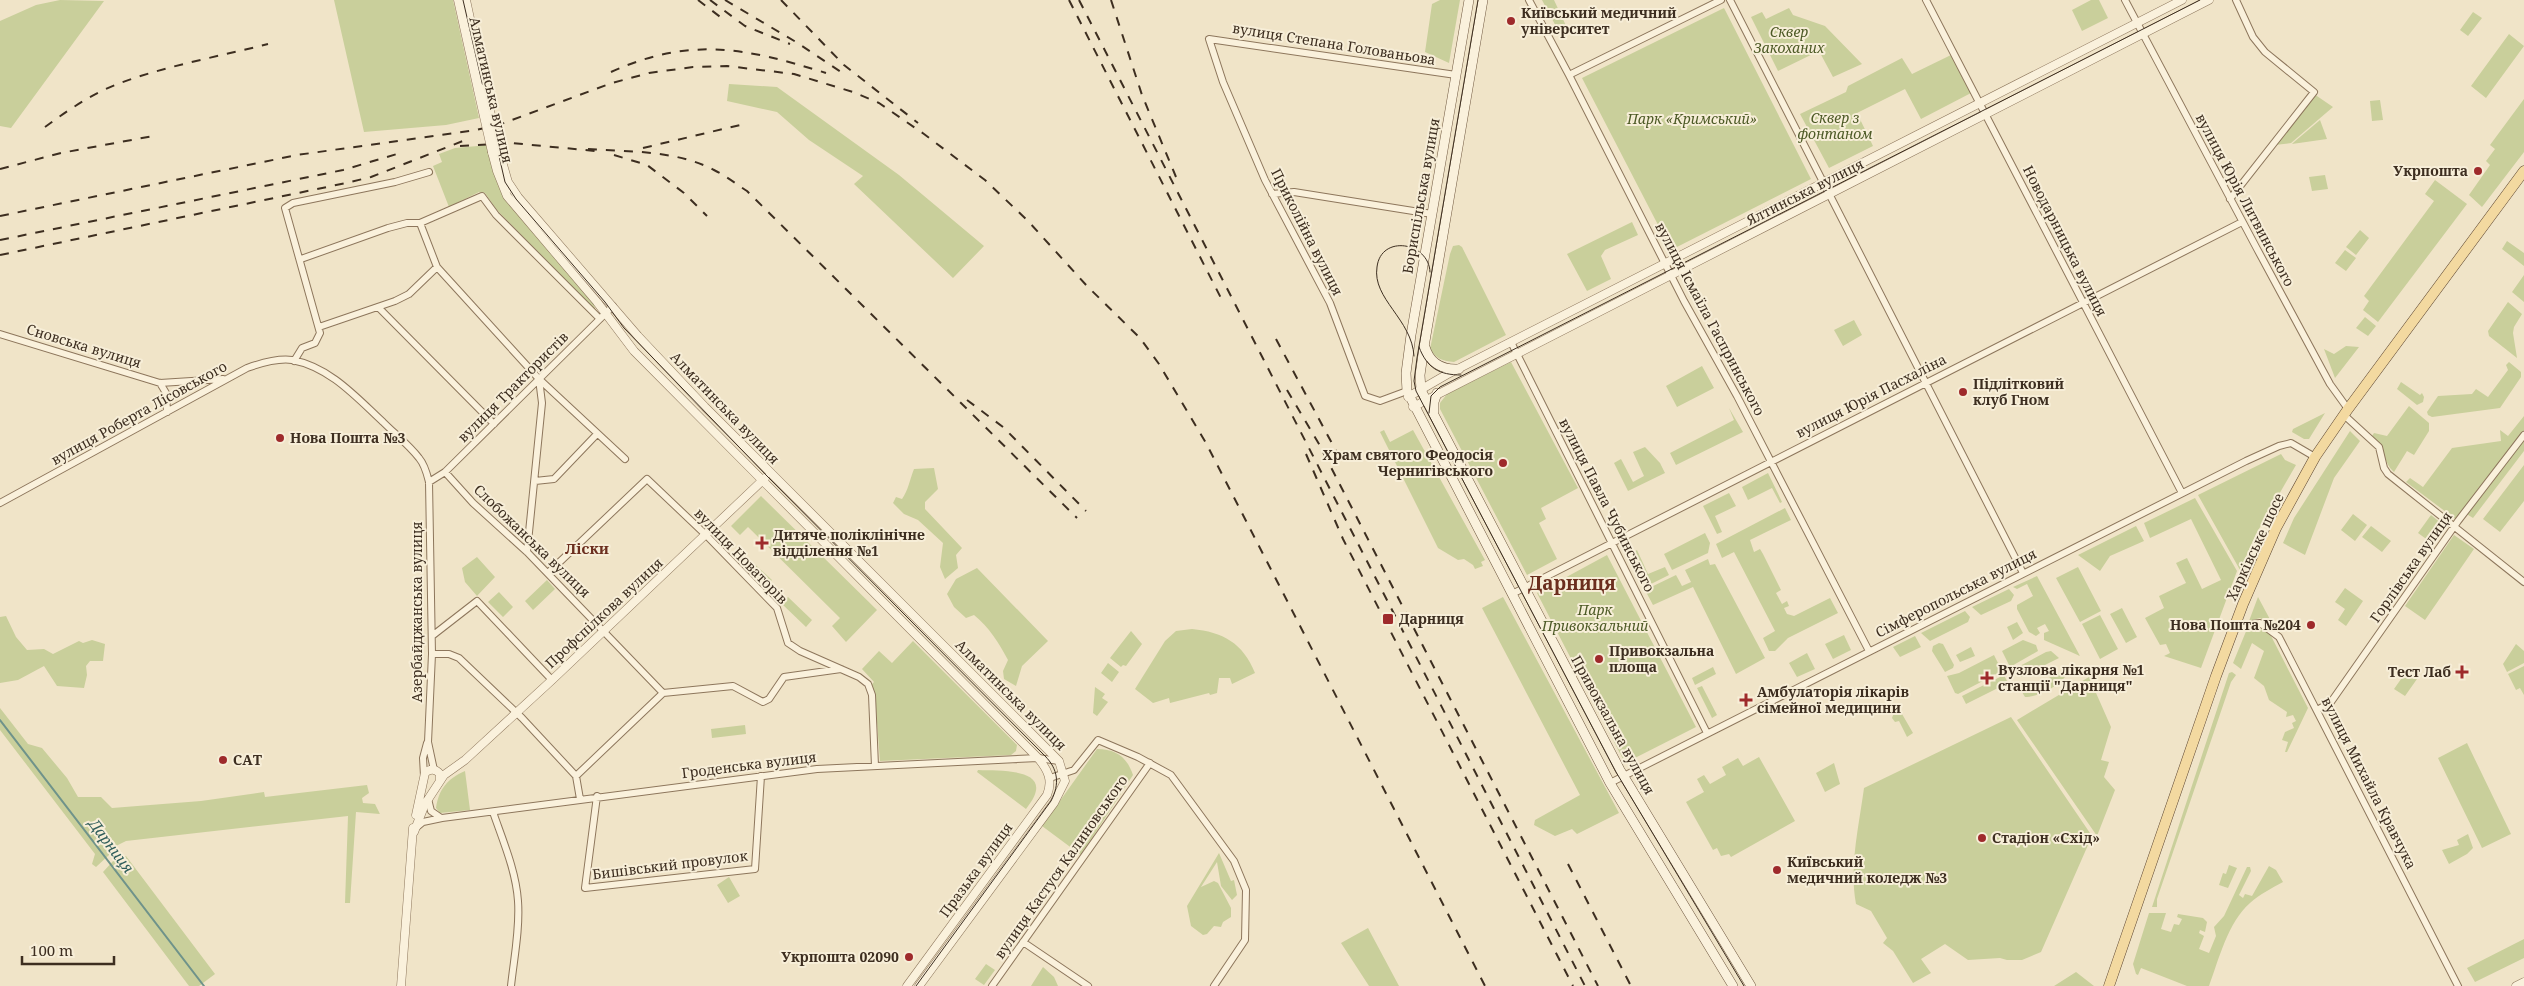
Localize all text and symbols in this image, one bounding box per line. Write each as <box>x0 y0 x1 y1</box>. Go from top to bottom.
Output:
place label: Київський медичний університет <box>1521 3 1677 38</box>
street label: Алматинська вулиця <box>465 15 518 165</box>
marker: Київський медичний університет <box>1505 15 1517 27</box>
street label: вулиця Степана Голованьова <box>1231 18 1437 69</box>
park label: Сквер Закоханих <box>1753 22 1825 57</box>
park label: Сквер з фонтаном <box>1797 108 1873 143</box>
park label: Парк «Кримський» <box>1626 109 1757 128</box>
street label: вулиця Юрія Литвинського <box>2192 110 2299 290</box>
street label: Бориспільська вулиця <box>1397 117 1444 275</box>
street label: Ялтинська вулиця <box>1742 154 1867 230</box>
place label: Укрпошта <box>2393 161 2468 180</box>
street label: Новодарницька вулиця <box>2019 162 2112 320</box>
street label: Приколійна вулиця <box>1267 165 1348 299</box>
marker: Укрпошта <box>2472 165 2484 177</box>
street label: вулиця Ісмаїла Гаспринського <box>1651 219 1770 419</box>
street label: Сновська вулиця <box>24 319 144 372</box>
street label: вулиця Трактористів <box>453 327 572 446</box>
street label: Алматинська вулиця <box>667 347 784 468</box>
street label: вулиця Юрія Пасхаліна <box>1792 349 1949 442</box>
street label: вулиця Роберта Лісовського <box>47 356 230 469</box>
place label: Підлітковий клуб Гном <box>1973 374 2065 409</box>
marker: Підлітковий клуб Гном <box>1957 386 1969 398</box>
street label: вулиця Павла Чубинського <box>1555 415 1660 595</box>
place label: Нова Пошта №3 <box>290 428 405 447</box>
marker: Нова Пошта №3 <box>274 432 286 444</box>
place label: Храм святого Феодосія Чернигівського <box>1322 445 1493 480</box>
marker: Храм святого Феодосія Чернигівського <box>1497 457 1509 469</box>
street label: Слобожанська вулиця <box>470 480 595 601</box>
street label: Харківське шосе <box>2221 490 2288 604</box>
street label: вулиця Новаторів <box>691 504 792 608</box>
street label: Горлівська вулиця <box>2365 507 2456 626</box>
street label: Азербайджанська вулиця <box>407 521 426 703</box>
place label: Дитяче поліклінічне відділення №1 <box>773 525 925 560</box>
marker: Дитяче поліклінічне відділення №1 <box>755 536 769 550</box>
district label: Ліски <box>565 538 609 558</box>
street label: Сімферопольська вулиця <box>1872 544 2040 641</box>
street label: Профспілкова вулиця <box>541 553 667 672</box>
district label: Дарниця <box>1528 570 1616 596</box>
park label: Парк Привокзальний <box>1541 600 1649 635</box>
place label: Дарниця <box>1399 609 1464 628</box>
marker: Дарниця <box>1381 612 1395 626</box>
place label: Нова Пошта №204 <box>2170 615 2301 634</box>
marker: Нова Пошта №204 <box>2305 619 2317 631</box>
street label: Алматинська вулиця <box>952 635 1071 754</box>
place label: Привокзальна площа <box>1609 641 1714 676</box>
street label: Привокзальна вулиця <box>1567 652 1660 798</box>
marker: Привокзальна площа <box>1593 653 1605 665</box>
place label: Вузлова лікарня №1 станції "Дарниця" <box>1998 660 2145 695</box>
place label: Тест Лаб <box>2388 662 2451 681</box>
marker: Тест Лаб <box>2455 665 2469 679</box>
marker: Вузлова лікарня №1 станції "Дарниця" <box>1980 671 1994 685</box>
place label: Амбулаторія лікарів сімейної медицини <box>1757 682 1909 717</box>
marker: Амбулаторія лікарів сімейної медицини <box>1739 693 1753 707</box>
street label: вулиця Михайла Кравчука <box>2318 693 2421 872</box>
street label: Гроденська вулиця <box>680 747 817 782</box>
place label: САТ <box>233 750 263 769</box>
marker: САТ <box>217 754 229 766</box>
street label: вулиця Кастуся Калиновського <box>990 771 1131 962</box>
water label: Дарниця <box>83 812 139 877</box>
street label: Празька вулиця <box>935 818 1016 921</box>
place label: Стадіон «Схід» <box>1992 828 2100 847</box>
marker: Стадіон «Схід» <box>1976 832 1988 844</box>
street label: Бишівський провулок <box>591 845 749 883</box>
place label: Київський медичний коледж №3 <box>1787 852 1947 887</box>
marker: Київський медичний коледж №3 <box>1771 864 1783 876</box>
scale bar <box>22 934 115 966</box>
text: 100 m <box>30 940 73 960</box>
place label: Укрпошта 02090 <box>781 947 899 966</box>
marker: Укрпошта 02090 <box>903 951 915 963</box>

